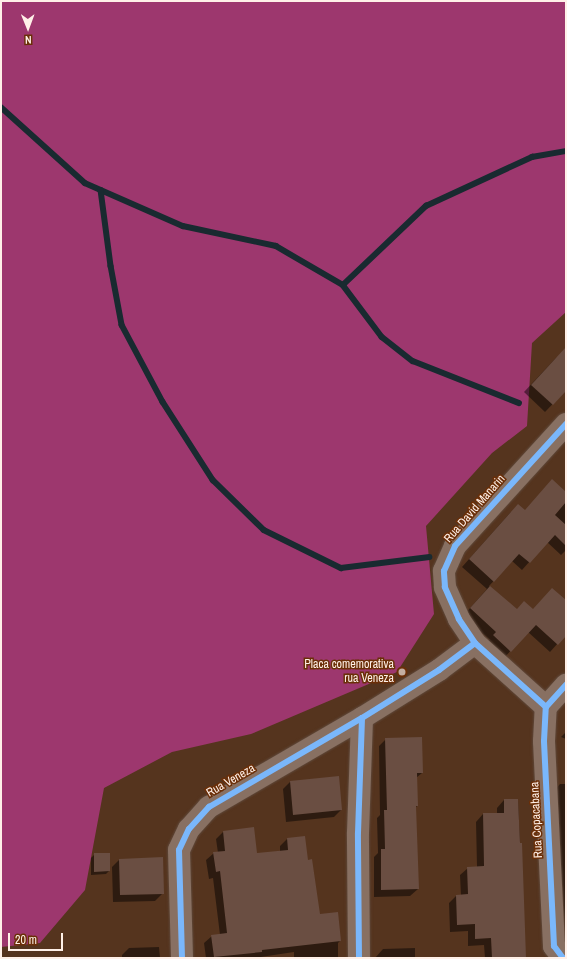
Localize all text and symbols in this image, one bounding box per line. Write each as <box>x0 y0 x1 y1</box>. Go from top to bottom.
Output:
north arrow <box>8 8 48 48</box>
text: N <box>25 33 32 47</box>
street label: Rua David Manarin <box>442 472 508 546</box>
place label: Placa comemorativa rua Veneza <box>304 658 394 686</box>
marker: Placa comemorativa rua Veneza <box>397 667 407 677</box>
street label: Rua Veneza <box>204 761 258 801</box>
street label: Rua Copacabana <box>528 781 546 859</box>
scale bar <box>10 925 65 951</box>
text: 20 m <box>15 932 37 948</box>

